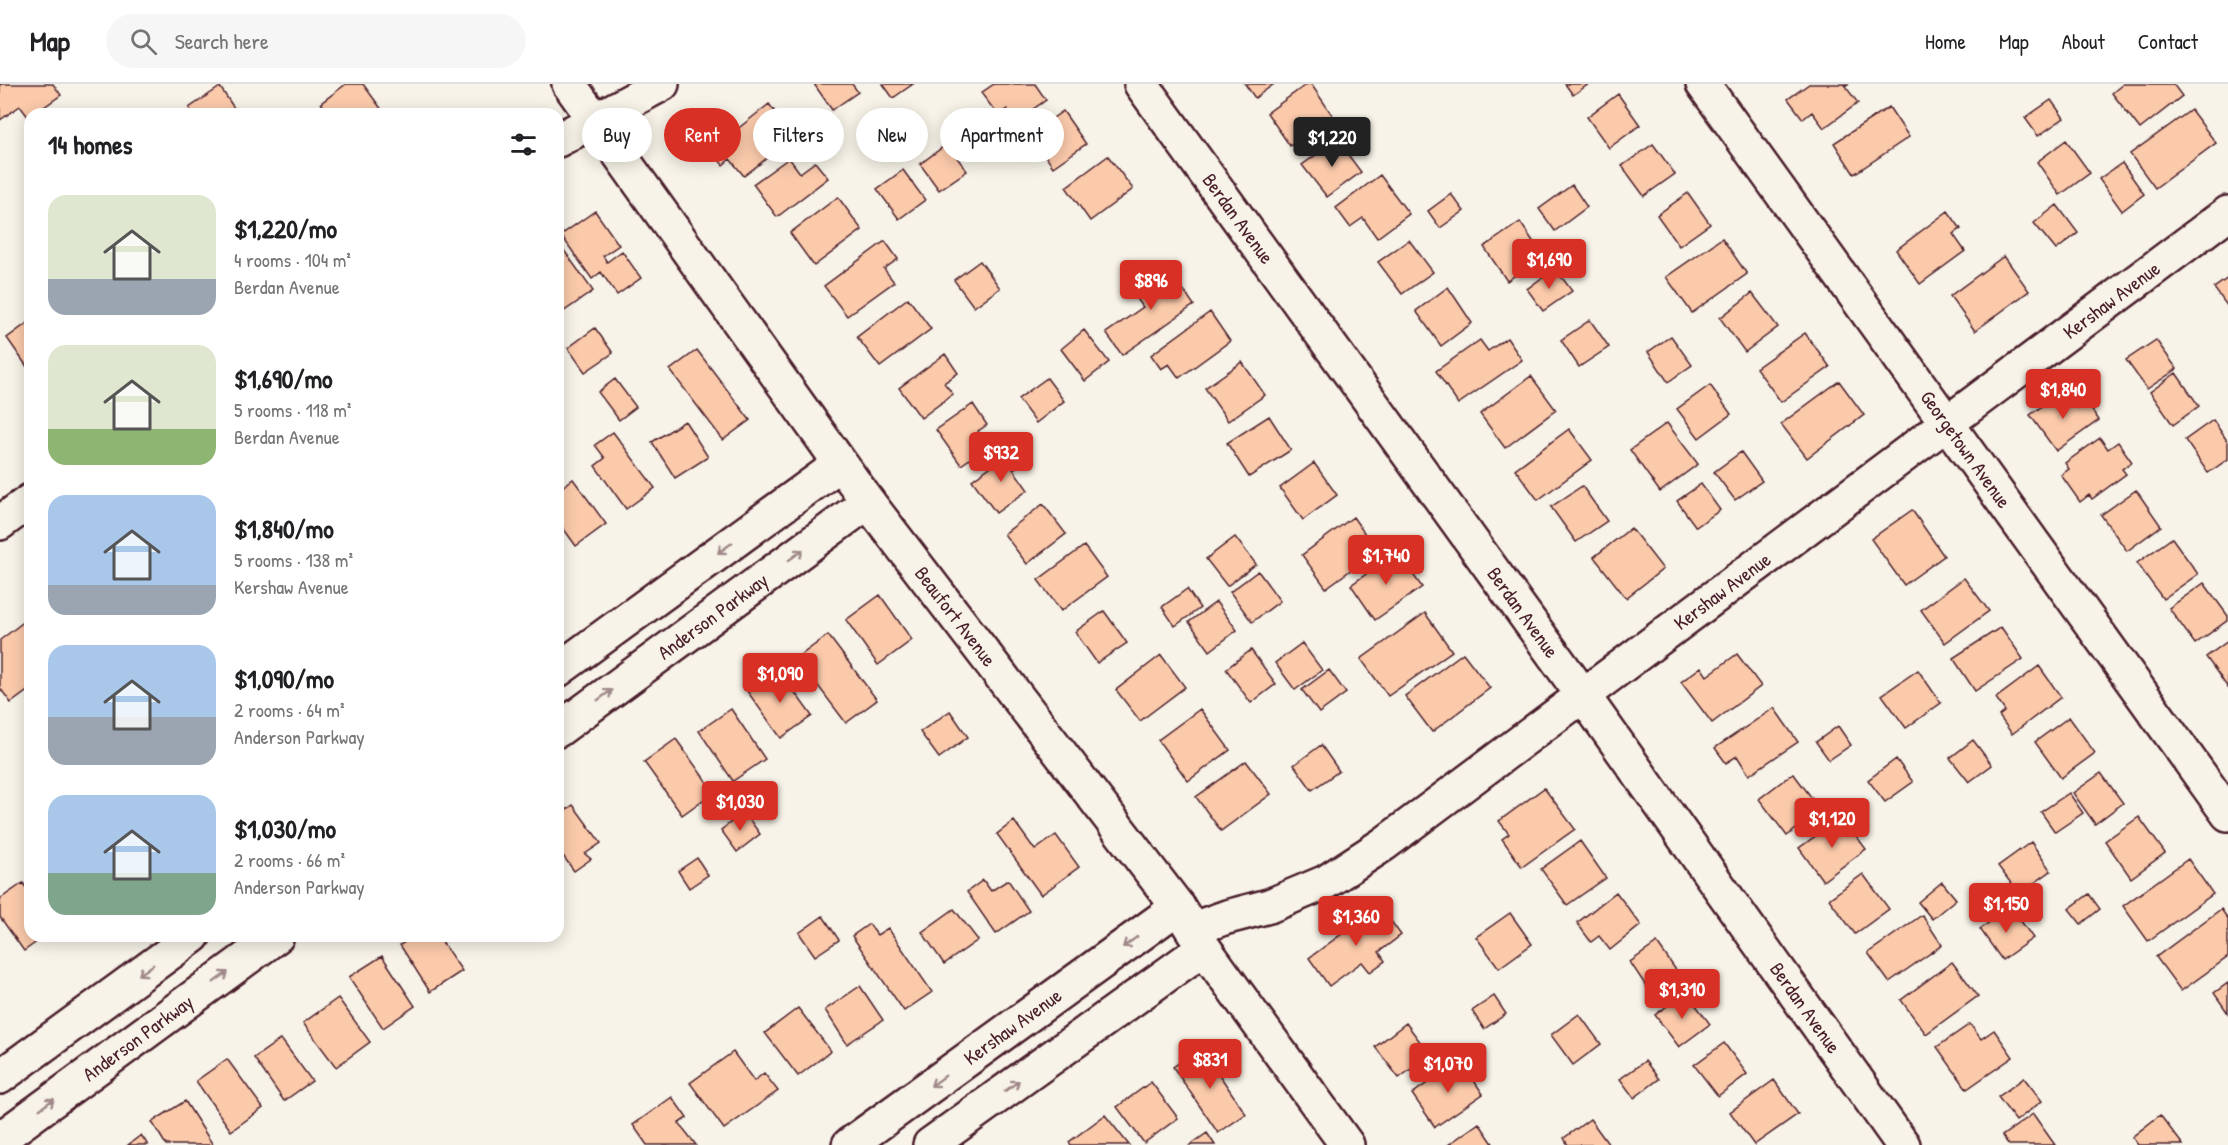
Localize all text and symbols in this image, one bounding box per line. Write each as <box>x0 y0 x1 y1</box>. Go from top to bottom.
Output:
search box <box>106 14 526 68</box>
text: Map <box>30 22 70 60</box>
icon: search <box>127 25 160 58</box>
text: Search here <box>175 26 269 56</box>
text: Home <box>1925 27 1966 56</box>
text: Map <box>1999 27 2029 56</box>
text: About <box>2062 27 2105 56</box>
text: Contact <box>2138 27 2198 56</box>
chip: Buy <box>582 108 652 162</box>
chip: Rent <box>664 108 741 162</box>
chip: Filters <box>753 108 844 162</box>
chip: New <box>856 108 928 162</box>
chip: Apartment <box>940 108 1064 162</box>
pin: $1,220 <box>1283 117 1381 168</box>
text: $1,220 <box>1307 123 1357 150</box>
text: 14 homes <box>48 127 133 162</box>
icon: filters <box>507 128 540 161</box>
street label: Berdan Avenue <box>1197 167 1281 269</box>
text: $1,220/mo <box>234 211 337 246</box>
icon: home <box>96 219 168 291</box>
pin: $1,690 <box>1500 239 1598 290</box>
text: $1,690 <box>1526 245 1572 272</box>
text: 4 rooms · 104 m² <box>234 246 351 273</box>
street label: Kershaw Avenue <box>2057 255 2165 345</box>
pin: $896 <box>1115 260 1187 311</box>
text: $896 <box>1134 266 1168 293</box>
text: Berdan Avenue <box>234 273 340 300</box>
text: $1,690/mo <box>234 361 333 396</box>
icon: home <box>96 369 168 441</box>
pin: $1,840 <box>2014 369 2112 420</box>
text: $1,840 <box>2040 375 2086 402</box>
street label: Georgetown Avenue <box>1915 385 2018 513</box>
text: 5 rooms · 118 m² <box>234 396 351 423</box>
text: Berdan Avenue <box>234 423 340 450</box>
pin: $932 <box>965 432 1037 483</box>
text: $932 <box>983 438 1019 465</box>
text: $1,840/mo <box>234 511 334 546</box>
icon: home <box>96 519 168 591</box>
pin: $1,740 <box>1337 535 1435 586</box>
one-way arrow <box>718 541 734 554</box>
text: $1,740 <box>1362 541 1410 568</box>
text: 5 rooms · 138 m² <box>234 546 353 573</box>
street label: Kershaw Avenue <box>1668 546 1776 636</box>
one-way arrow <box>788 549 804 561</box>
street label: Beaufort Avenue <box>909 561 1003 672</box>
street label: Berdan Avenue <box>1481 561 1565 663</box>
street label: Anderson Parkway <box>652 566 773 665</box>
text: Kershaw Avenue <box>234 573 349 600</box>
pin: $1,090 <box>731 653 829 704</box>
text: $1,090 <box>757 659 803 686</box>
text: $1,090/mo <box>234 661 334 696</box>
icon: home <box>96 669 168 741</box>
one-way arrow <box>597 689 613 701</box>
text: 2 rooms · 64 m² <box>234 696 345 723</box>
text: Anderson Parkway <box>234 723 365 750</box>
pin: $1,030 <box>691 781 789 832</box>
text: $1,030 <box>716 787 764 814</box>
pin: $1,120 <box>1783 798 1881 849</box>
text: $1,120 <box>1808 804 1856 831</box>
text: $1,030/mo <box>234 811 336 846</box>
icon: home <box>96 819 168 891</box>
text: 2 rooms · 66 m² <box>234 846 345 873</box>
text: Anderson Parkway <box>234 873 365 900</box>
pin: $1,150 <box>1957 883 2055 934</box>
text: $1,150 <box>1983 889 2029 916</box>
pin: $1,360 <box>1307 896 1405 947</box>
text: $1,360 <box>1332 902 1380 929</box>
one-way arrow <box>1123 936 1139 948</box>
street label: Berdan Avenue <box>1764 957 1848 1059</box>
one-way arrow <box>138 964 154 977</box>
pin: $1,310 <box>1633 969 1731 1020</box>
one-way arrow <box>213 971 229 983</box>
text: $1,310 <box>1659 975 1705 1002</box>
street label: Kershaw Avenue <box>958 982 1067 1071</box>
street label: Anderson Parkway <box>77 988 198 1087</box>
pin: $831 <box>1174 1039 1246 1090</box>
pin: $1,070 <box>1399 1043 1497 1094</box>
text: $831 <box>1192 1045 1228 1072</box>
text: $1,070 <box>1423 1049 1473 1076</box>
one-way arrow <box>931 1074 947 1087</box>
one-way arrow <box>1003 1080 1019 1092</box>
one-way arrow <box>39 1098 55 1111</box>

